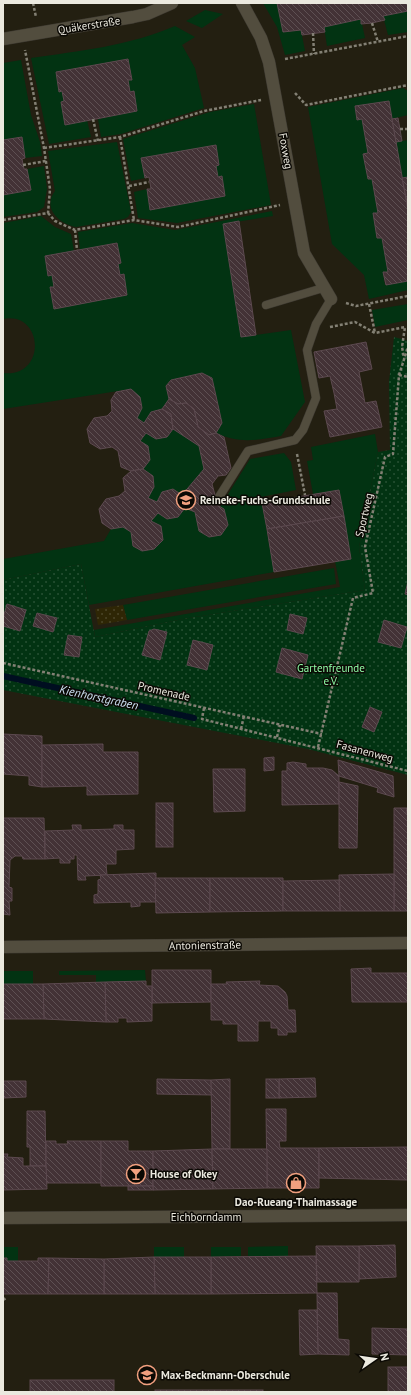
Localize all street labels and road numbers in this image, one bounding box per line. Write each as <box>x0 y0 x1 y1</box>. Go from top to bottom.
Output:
street label: Quäkerstraße <box>57 13 122 37</box>
street label: Foxweg <box>276 132 296 170</box>
street label: Sportweg <box>352 491 376 538</box>
street label: Promenade <box>137 678 192 704</box>
street label: Fasanenweg <box>335 737 395 765</box>
street label: Antonienstraße <box>169 937 242 953</box>
street label: Eichborndamm <box>171 1210 241 1224</box>

